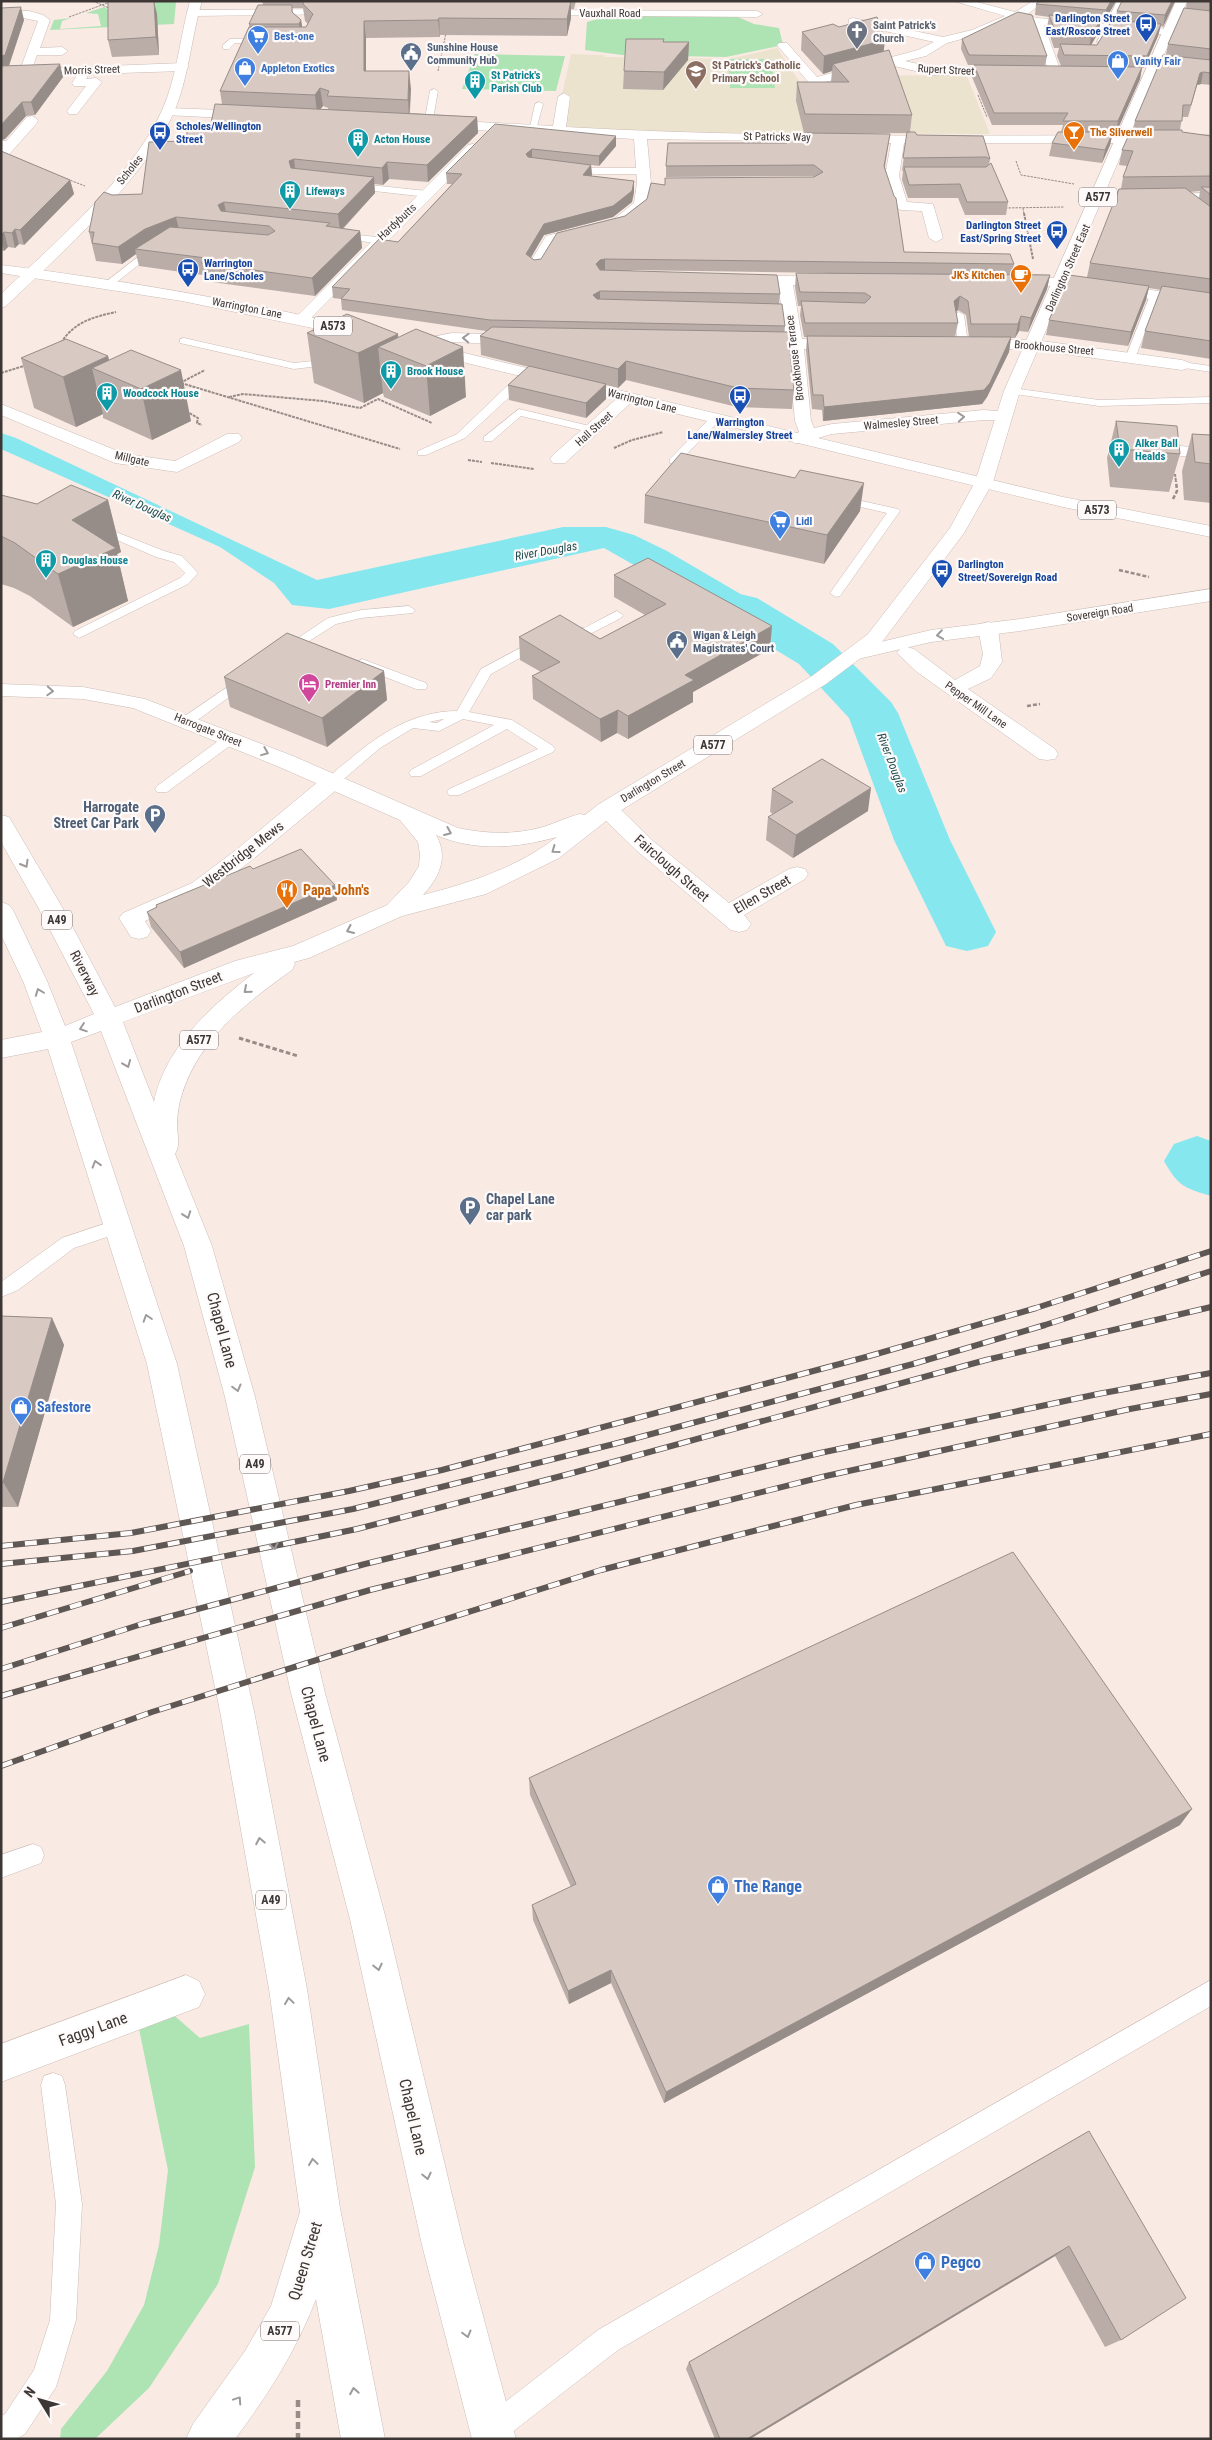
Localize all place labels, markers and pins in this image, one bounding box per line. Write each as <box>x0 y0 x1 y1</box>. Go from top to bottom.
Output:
place label: Darlington Street East/Roscoe Street <box>1046 12 1131 38</box>
bus stop icon: Darlington Street East/Roscoe Street <box>1134 12 1158 43</box>
church icon: Saint Patrick's Church <box>845 19 869 50</box>
place label: Saint Patrick's Church <box>873 19 936 45</box>
supermarket icon: Best-one <box>246 24 270 55</box>
place label: Best-one <box>274 30 314 43</box>
public building icon: Sunshine House Community Hub <box>399 41 423 72</box>
place label: Sunshine House Community Hub <box>427 41 498 67</box>
shop icon: Vanity Fair <box>1106 49 1130 80</box>
place label: Vanity Fair <box>1134 55 1181 68</box>
shop icon: Appleton Exotics <box>233 56 257 87</box>
school or university icon: St Patrick's Catholic Primary School <box>684 59 708 90</box>
place label: St Patrick's Catholic Primary School <box>712 59 800 85</box>
place label: Appleton Exotics <box>261 62 335 75</box>
building icon: St Patrick's Parish Club <box>463 69 487 100</box>
place label: St Patrick's Parish Club <box>491 69 542 95</box>
bus stop icon: Scholes/Wellington Street <box>148 120 172 151</box>
place label: Scholes/Wellington Street <box>176 120 261 146</box>
bar icon: The Silverwell <box>1062 120 1086 151</box>
place label: The Silverwell <box>1090 126 1153 139</box>
building icon: Acton House <box>346 127 370 158</box>
place label: Acton House <box>374 133 430 146</box>
building icon: Lifeways <box>278 179 302 210</box>
place label: Lifeways <box>306 185 345 198</box>
place label: Darlington Street East/Spring Street <box>960 219 1042 245</box>
bus stop icon: Darlington Street East/Spring Street <box>1045 219 1069 250</box>
bus stop icon: Warrington Lane/Scholes <box>176 257 200 288</box>
place label: Warrington Lane/Scholes <box>204 257 264 283</box>
cafe icon: JK's Kitchen <box>1009 263 1033 294</box>
place label: JK's Kitchen <box>951 269 1005 282</box>
building icon: Brook House <box>379 359 403 390</box>
place label: Brook House <box>407 365 463 378</box>
building icon: Woodcock House <box>95 381 119 412</box>
bus stop icon: Warrington Lane/Walmersley Street <box>728 384 752 415</box>
place label: Woodcock House <box>123 387 199 400</box>
place label: Warrington Lane/Walmersley Street <box>687 416 793 442</box>
building icon: Alker Ball Healds <box>1107 437 1131 468</box>
place label: Alker Ball Healds <box>1135 437 1178 463</box>
supermarket icon: Lidl <box>768 509 792 540</box>
place label: Lidl <box>796 515 812 528</box>
building icon: Douglas House <box>34 548 58 579</box>
place label: Douglas House <box>62 554 128 567</box>
bus stop icon: Darlington Street/Sovereign Road <box>930 558 954 589</box>
place label: Darlington Street/Sovereign Road <box>958 558 1057 584</box>
public building icon: Wigan & Leigh Magistrates' Court <box>665 629 689 660</box>
place label: Wigan & Leigh Magistrates' Court <box>693 629 775 655</box>
hotel icon: Premier Inn <box>297 672 321 703</box>
place label: Premier Inn <box>325 678 376 691</box>
place label: Harrogate Street Car Park <box>53 799 139 831</box>
parking icon: Harrogate Street Car Park <box>143 803 167 834</box>
restaurant icon: Papa John's <box>275 878 299 909</box>
place label: Papa John's <box>303 882 369 898</box>
place label: Chapel Lane car park <box>486 1191 555 1223</box>
parking icon: Chapel Lane car park <box>458 1195 482 1226</box>
shop icon: Safestore <box>9 1395 33 1426</box>
place label: Safestore <box>37 1399 91 1415</box>
shop icon: The Range <box>706 1874 730 1905</box>
place label: The Range <box>734 1877 802 1896</box>
shop icon: Pegco <box>913 2250 937 2281</box>
place label: Pegco <box>941 2253 981 2272</box>

